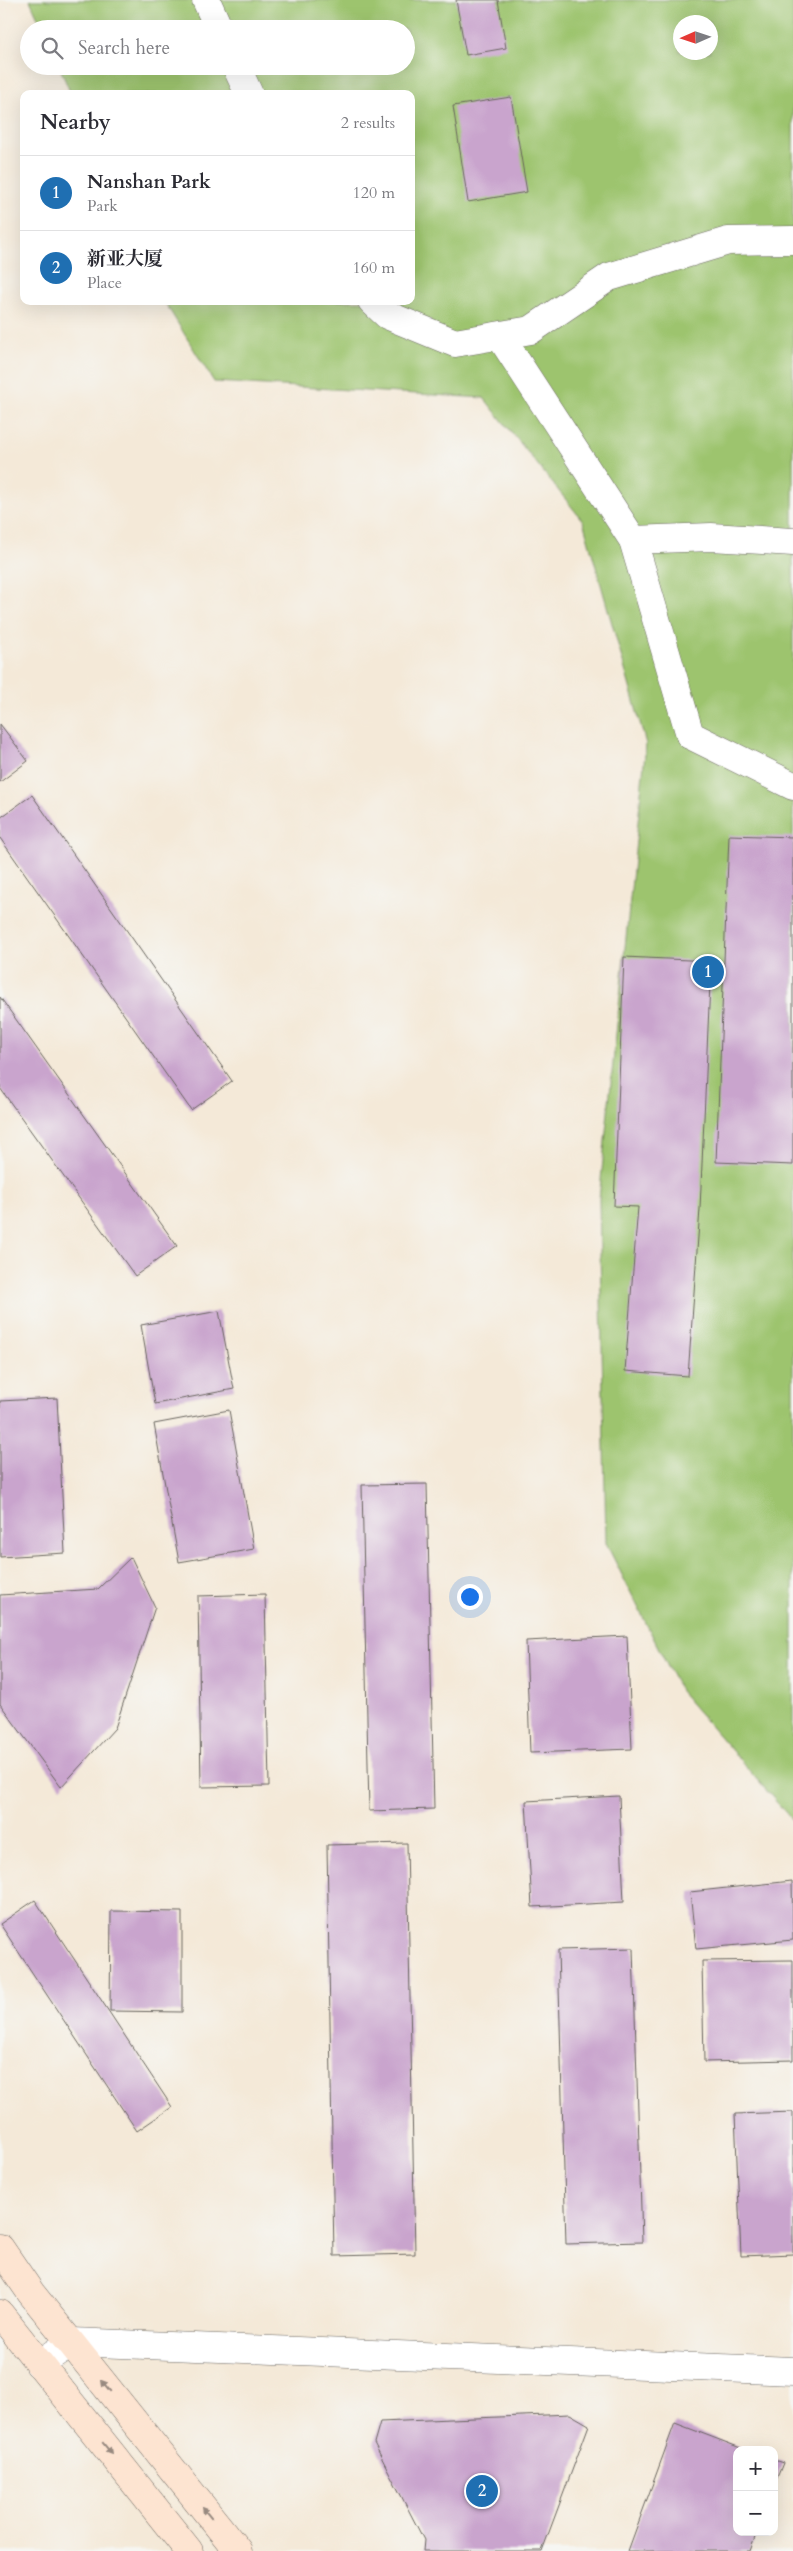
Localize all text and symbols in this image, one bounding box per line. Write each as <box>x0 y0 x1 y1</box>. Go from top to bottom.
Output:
north arrow <box>673 15 718 60</box>
search box <box>20 20 415 75</box>
icon: search <box>38 34 66 62</box>
text: Search here <box>78 35 170 61</box>
text: Nearby <box>40 108 111 137</box>
text: 2 results <box>341 112 395 134</box>
text: Nanshan Park <box>87 169 211 195</box>
text: 1 <box>52 182 60 204</box>
text: 120 m <box>353 182 395 204</box>
text: Park <box>87 195 118 217</box>
text: 新亚大厦 <box>87 246 163 272</box>
text: 2 <box>52 257 60 279</box>
text: 160 m <box>353 257 395 279</box>
text: Place <box>87 272 122 294</box>
pin: 1 <box>692 953 724 991</box>
your location <box>457 1584 483 1610</box>
one-way arrow <box>101 2380 112 2393</box>
one-way arrow <box>101 2441 112 2454</box>
map controls <box>733 2446 778 2536</box>
button: + <box>733 2446 778 2491</box>
pin: 2 <box>466 2472 498 2510</box>
button: − <box>733 2491 778 2536</box>
one-way arrow <box>202 2507 213 2520</box>

